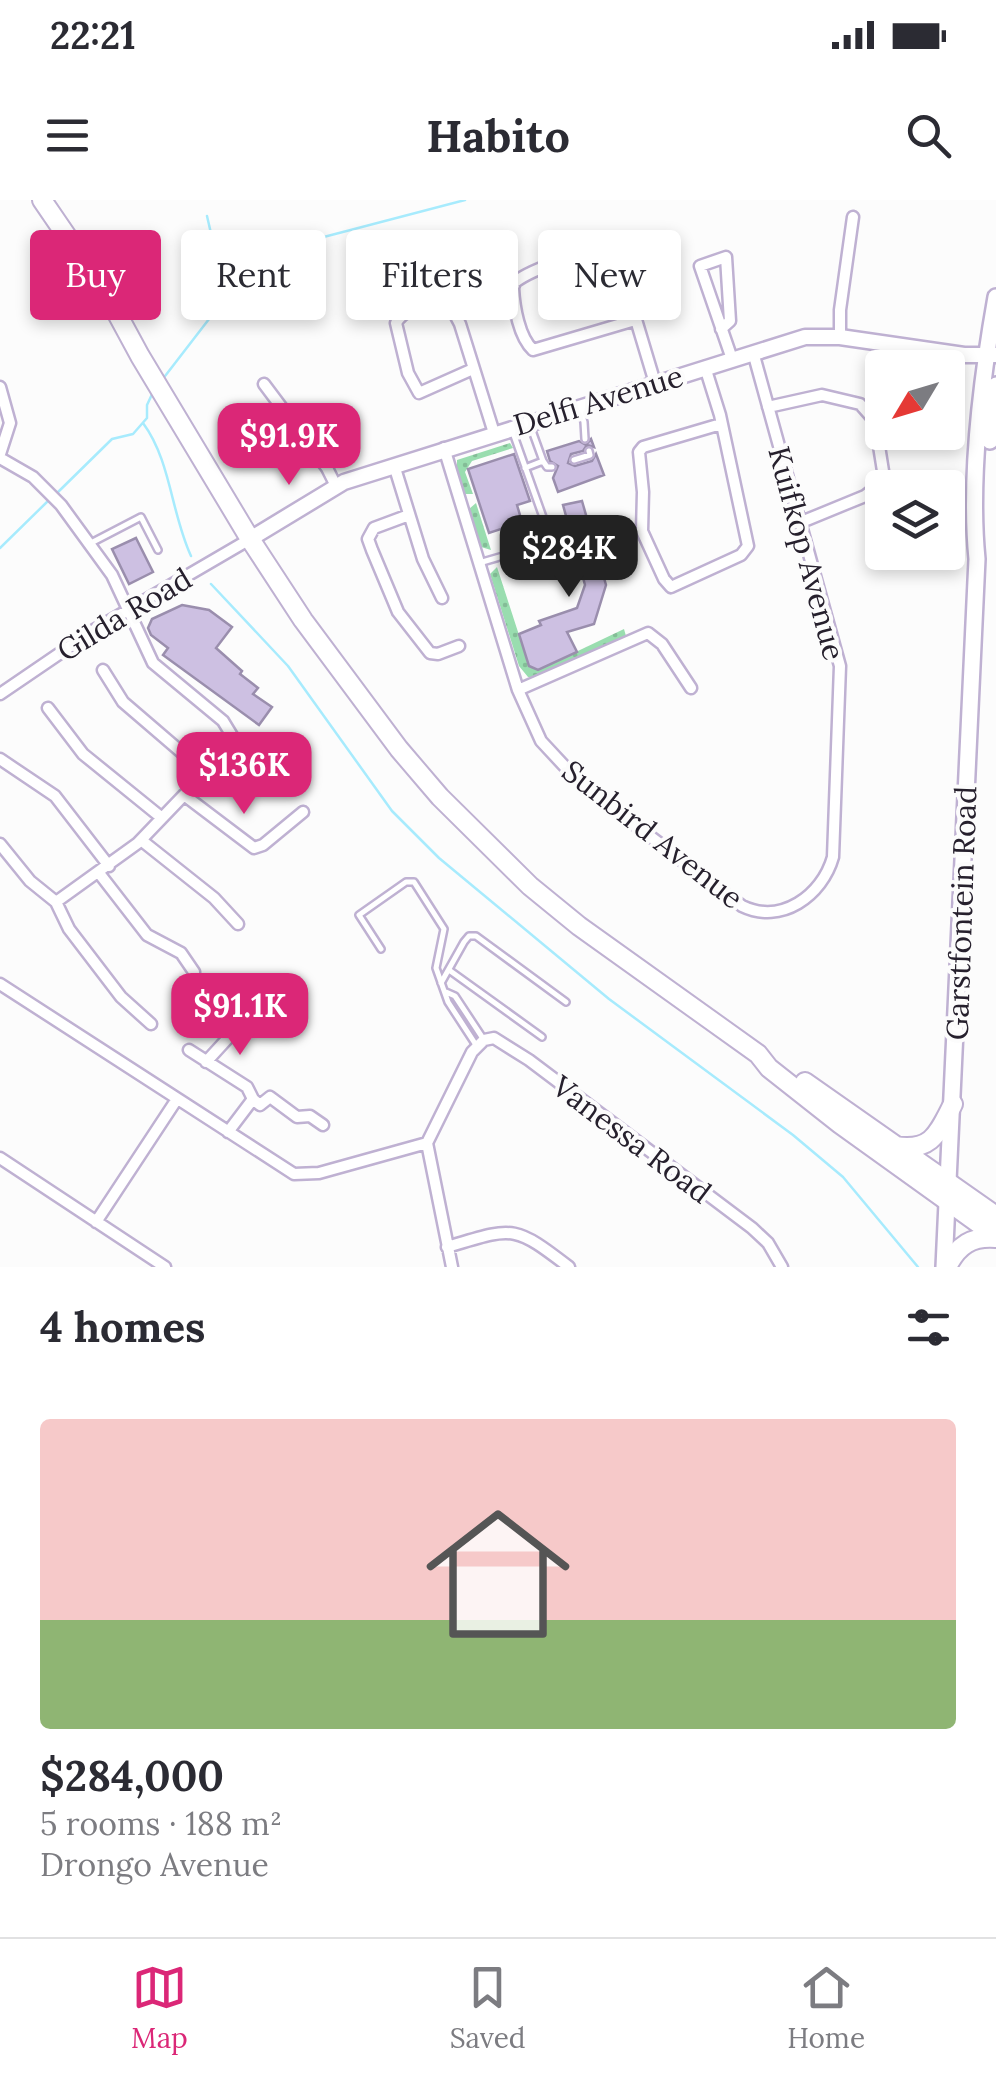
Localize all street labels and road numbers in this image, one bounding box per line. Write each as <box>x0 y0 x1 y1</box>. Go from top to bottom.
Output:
street label: Delfi Avenue <box>509 356 687 444</box>
street label: Kuifkop Avenue <box>760 442 854 664</box>
street label: Gilda Road <box>50 559 198 669</box>
street label: Sunbird Avenue <box>555 752 751 916</box>
street label: Garstfontein Road <box>938 785 984 1041</box>
street label: Vanessa Road <box>544 1066 719 1211</box>

